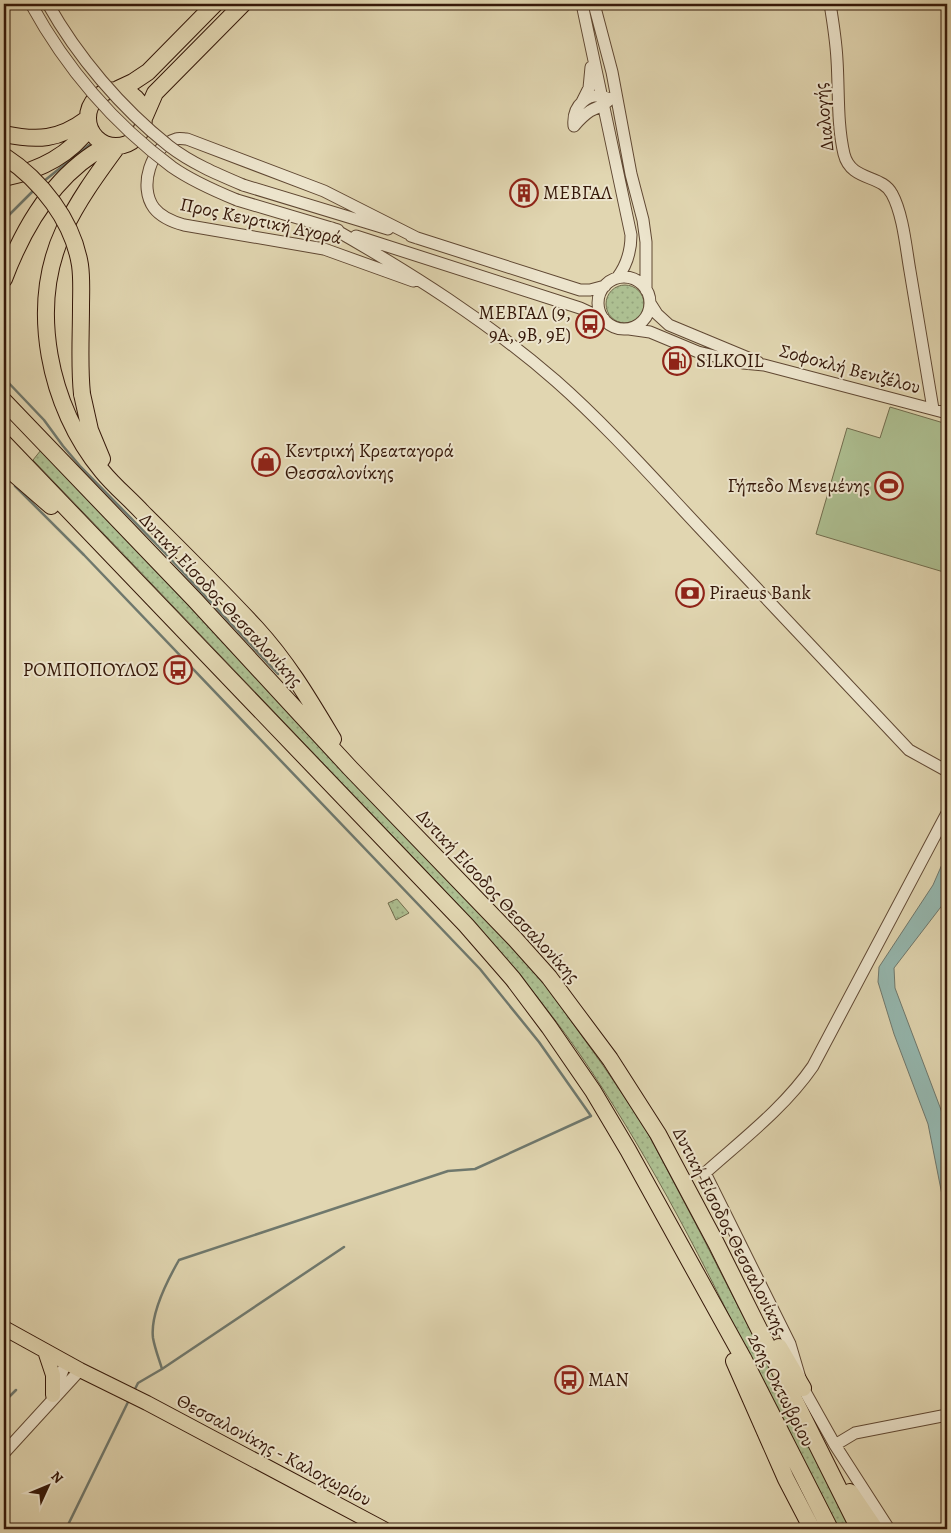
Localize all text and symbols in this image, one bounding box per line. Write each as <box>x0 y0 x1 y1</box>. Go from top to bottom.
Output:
street label: Διαλογής <box>807 81 841 153</box>
building icon: ΜΕΒΓΑΛ <box>509 178 539 208</box>
place label: ΜΕΒΓΑΛ <box>543 180 613 206</box>
street label: Προς Κενρτική Αγορά <box>178 191 344 251</box>
place label: ΜΕΒΓΑΛ (9, 9Α, 9Β, 9Ε) <box>479 300 571 348</box>
bus stop icon: ΜΕΒΓΑΛ (9, 9Α, 9Β, 9Ε) <box>575 309 605 339</box>
street label: Σοφοκλή Βενιζέλου <box>777 338 923 400</box>
fuel station icon: SILKOIL <box>662 346 692 376</box>
place label: SILKOIL <box>696 348 764 374</box>
place label: Κεντρική Κρεαταγορά Θεσσαλονίκης <box>285 438 454 486</box>
shop icon: Κεντρική Κρεαταγορά Θεσσαλονίκης <box>251 447 281 477</box>
sports icon: Γήπεδο Μενεμένης <box>874 471 904 501</box>
place label: Γήπεδο Μενεμένης <box>728 473 870 499</box>
street label: Δυτική Είσοδος Θεσσαλονίκης <box>133 507 309 693</box>
bank icon: Piraeus Bank <box>675 578 705 608</box>
place label: Piraeus Bank <box>709 580 811 606</box>
bus stop icon: ΡΟΜΠΟΠΟΥΛΟΣ <box>163 655 193 685</box>
place label: ΡΟΜΠΟΠΟΥΛΟΣ <box>23 657 159 683</box>
street label: Δυτική Είσοδος Θεσσαλονίκης <box>410 803 586 989</box>
street label: Δυτική Είσοδος Θεσσαλονίκης <box>666 1123 794 1339</box>
street label: 26ης Οκτωβρίου <box>741 1329 821 1451</box>
bus stop icon: ΜΑΝ <box>554 1365 584 1395</box>
place label: ΜΑΝ <box>588 1367 629 1393</box>
street label: Θεσσαλονίκης - Καλοχωρίου <box>172 1388 376 1512</box>
north arrow <box>22 1460 72 1510</box>
text: N <box>47 1467 67 1488</box>

